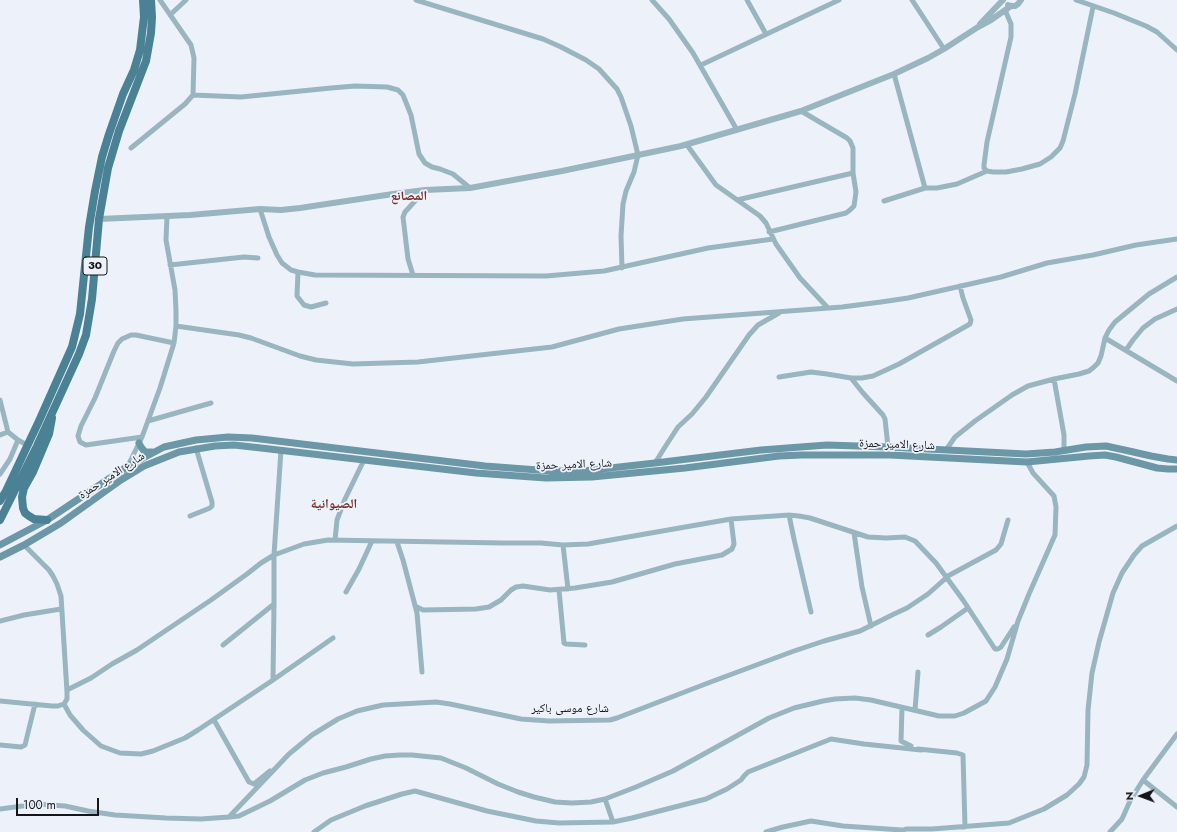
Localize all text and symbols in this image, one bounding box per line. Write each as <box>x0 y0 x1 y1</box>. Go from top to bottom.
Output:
district label: المصانع <box>391 189 427 205</box>
road number: 30 <box>83 257 107 275</box>
street label: شارع الامير حمزة <box>859 436 935 454</box>
street label: شارع الامير حمزة <box>76 449 148 503</box>
street label: شارع الامير حمزة <box>536 456 612 474</box>
district label: الصيوانية <box>311 497 357 513</box>
street label: شارع موسى باكير <box>531 702 609 716</box>
north arrow <box>1121 776 1161 816</box>
scale bar <box>18 790 101 816</box>
text: N <box>1121 792 1137 801</box>
text: 100 m <box>23 796 56 814</box>

